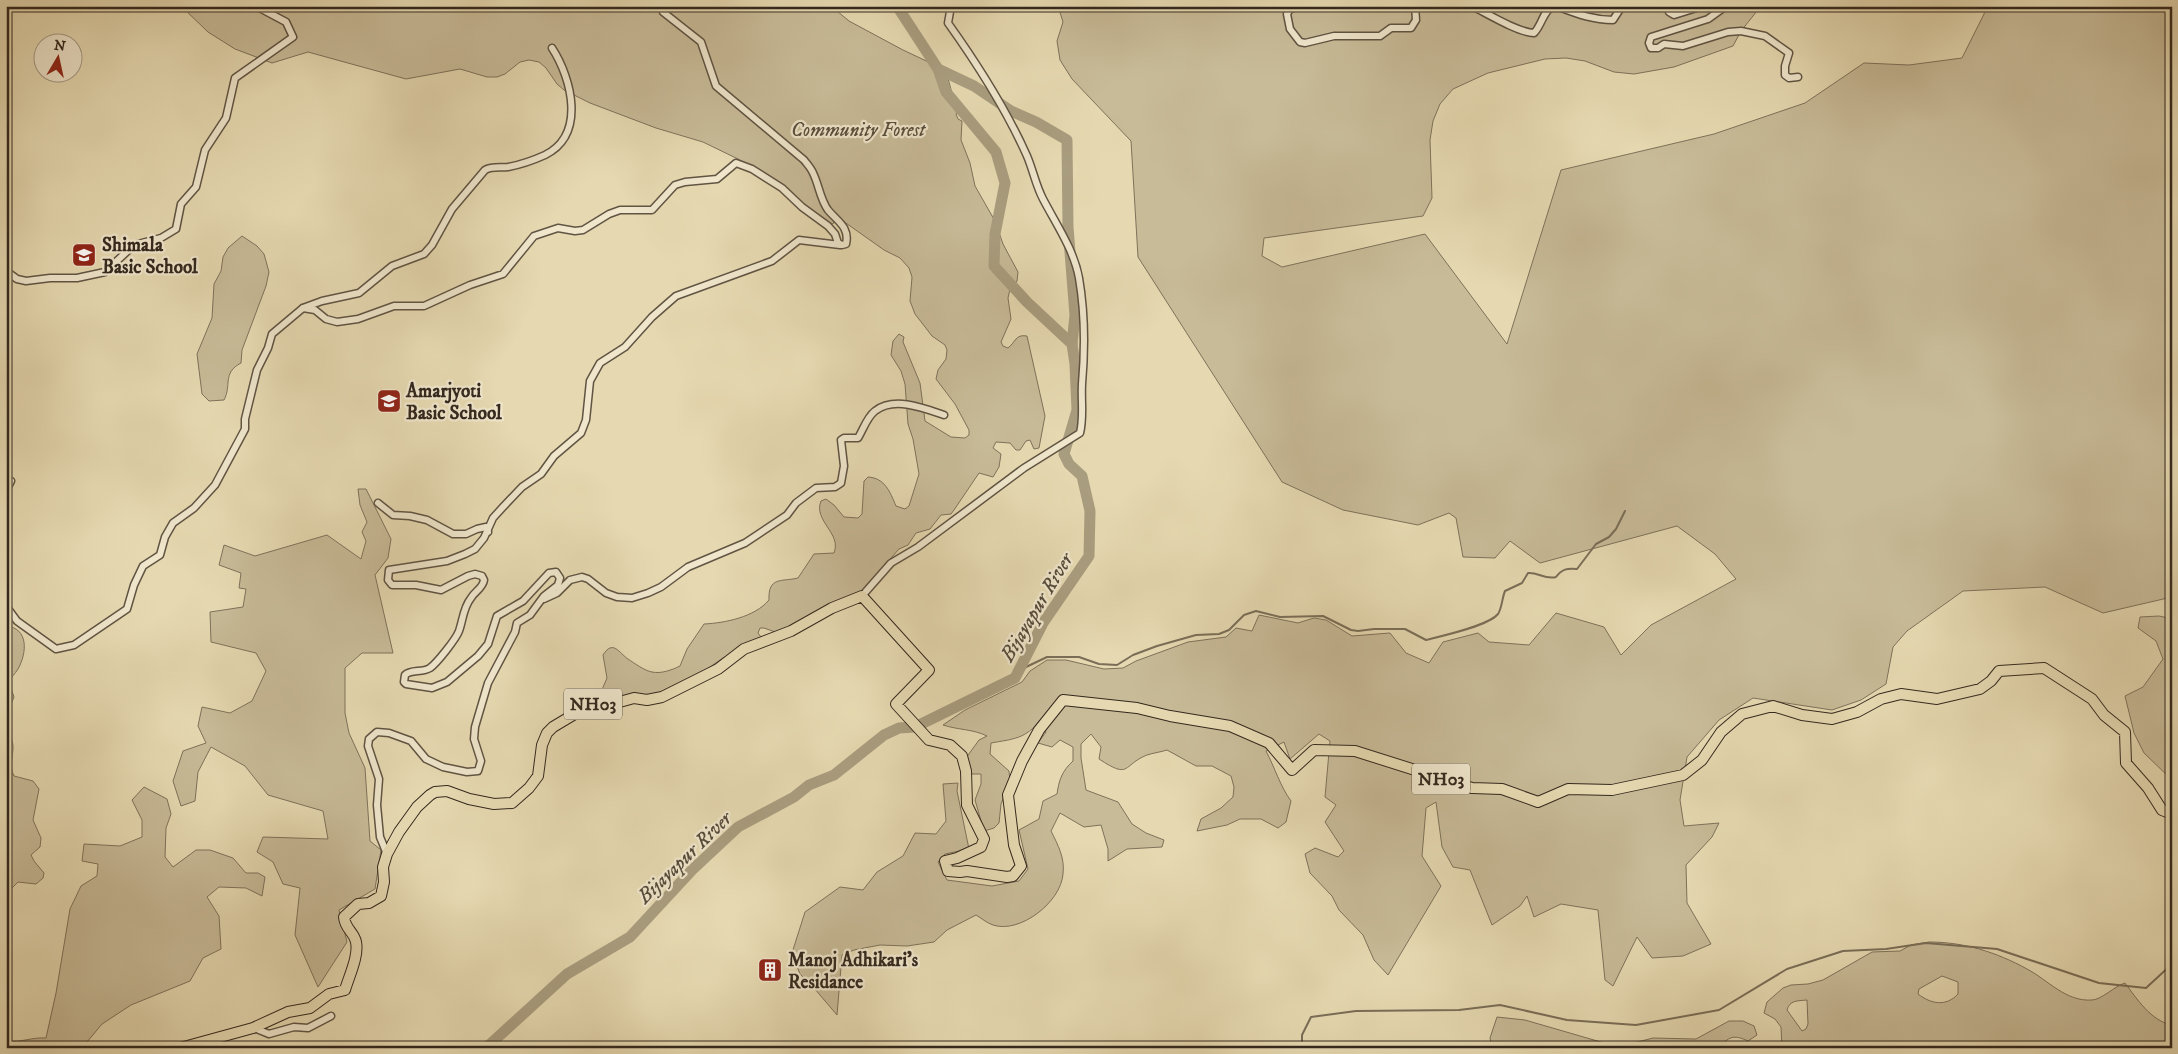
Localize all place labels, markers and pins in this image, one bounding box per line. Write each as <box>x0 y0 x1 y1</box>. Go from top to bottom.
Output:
place label: Shimala Basic School <box>102 234 198 279</box>
school or university icon: Shimala Basic School <box>71 242 97 268</box>
place label: Amarjyoti Basic School <box>405 380 502 425</box>
school or university icon: Amarjyoti Basic School <box>376 388 402 414</box>
place label: Manoj Adhikari's Residance <box>788 949 919 994</box>
building icon: Manoj Adhikari's Residance <box>757 957 783 983</box>

